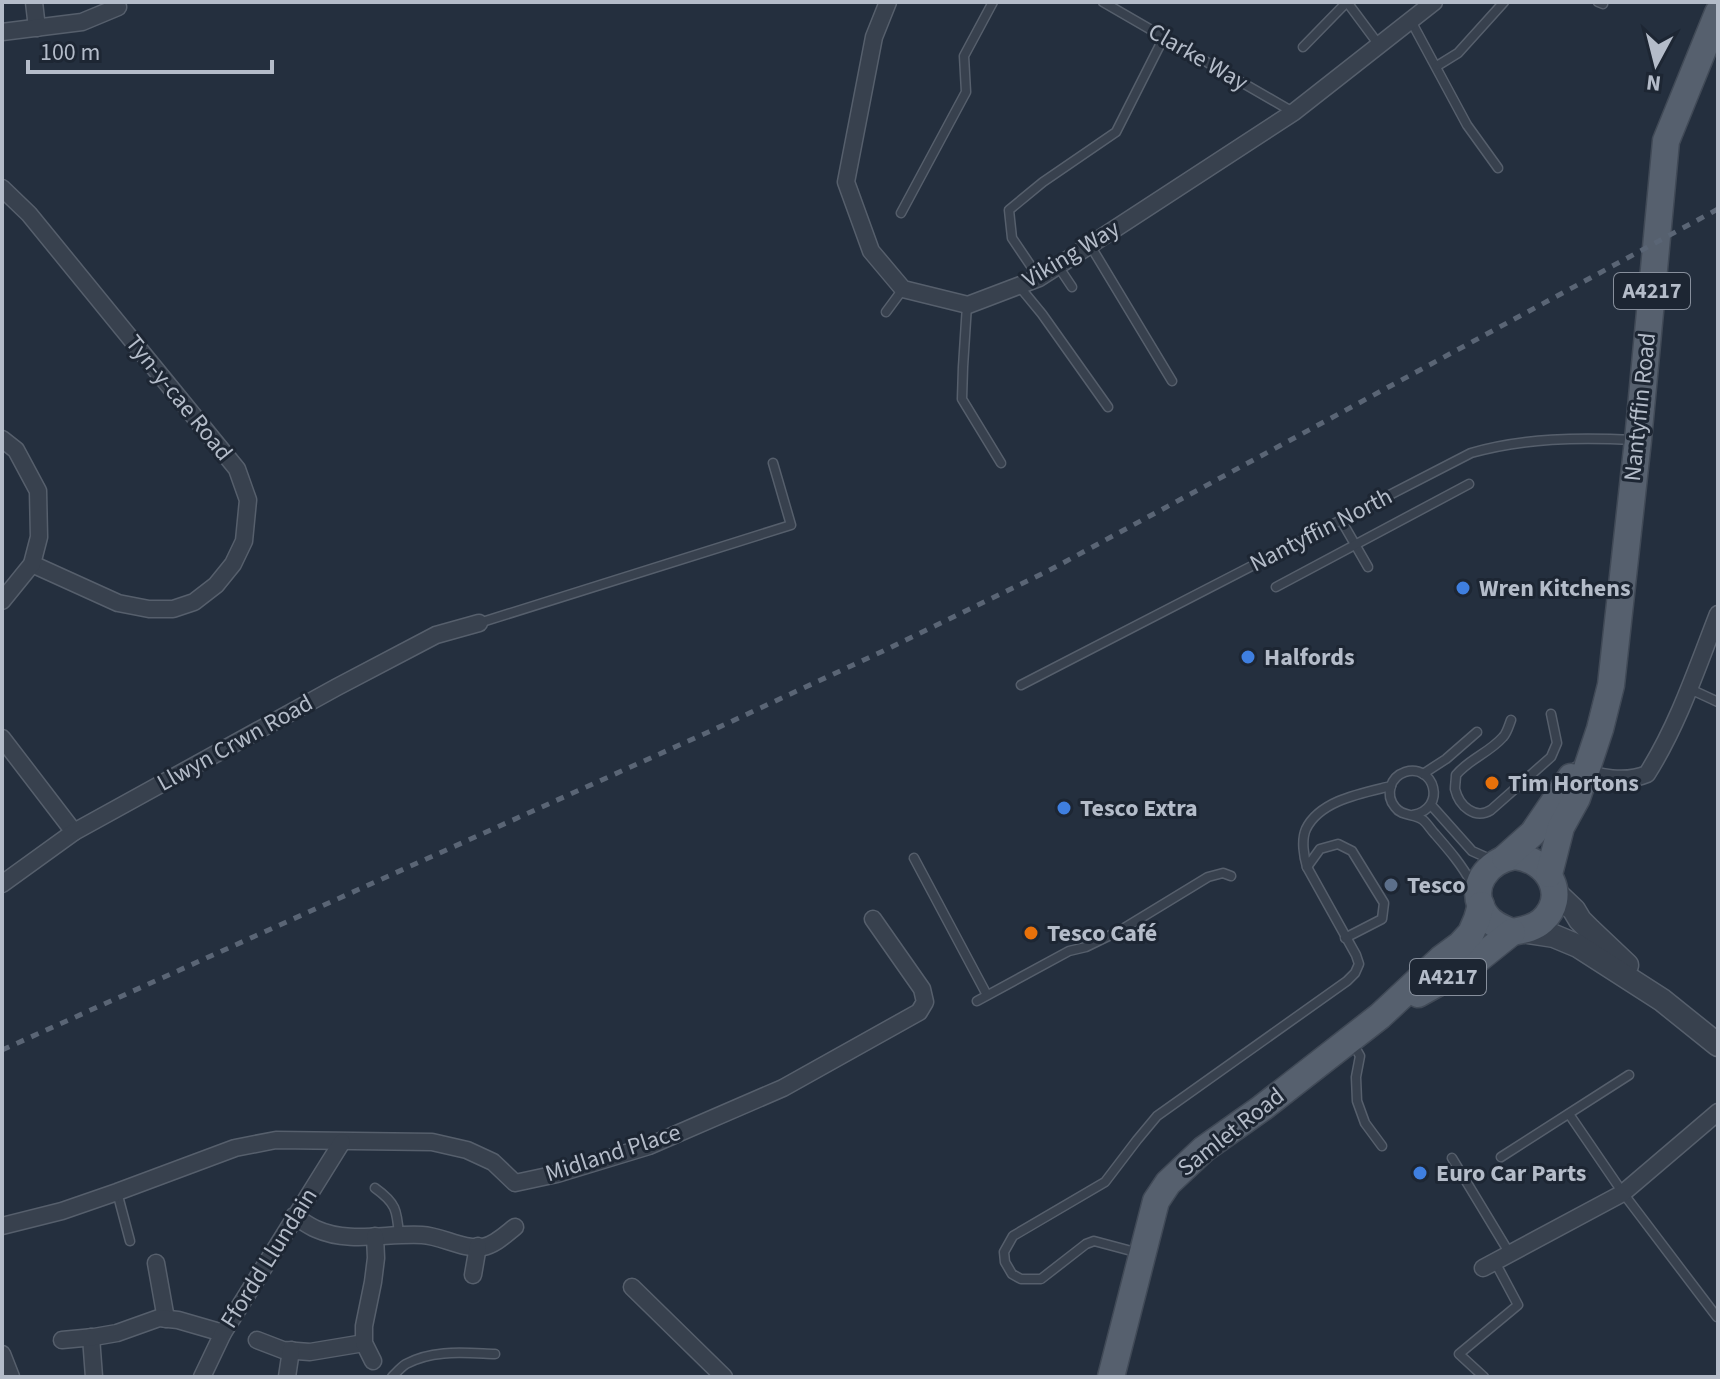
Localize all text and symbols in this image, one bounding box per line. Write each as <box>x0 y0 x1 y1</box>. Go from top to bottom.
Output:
street label: Clarke Way <box>1142 14 1254 100</box>
scale bar <box>28 24 272 74</box>
north arrow <box>1616 24 1696 104</box>
text: 100 m <box>40 35 100 70</box>
text: N <box>1644 66 1663 100</box>
street label: Viking Way <box>1016 211 1126 297</box>
road number: A4217 <box>1614 273 1690 309</box>
street label: Tyn-y-cae Road <box>117 327 241 469</box>
street label: Nantyffin Road <box>1615 331 1665 483</box>
street label: Nantyffin North <box>1244 479 1398 581</box>
place label: Wren Kitchens <box>1479 571 1631 606</box>
marker: Wren Kitchens <box>1454 579 1472 597</box>
place label: Halfords <box>1264 640 1355 675</box>
marker: Halfords <box>1239 648 1257 666</box>
street label: Llwyn Crwn Road <box>151 686 319 800</box>
place label: Tim Hortons <box>1508 766 1639 801</box>
marker: Tim Hortons <box>1483 774 1501 792</box>
place label: Tesco Extra <box>1080 791 1198 826</box>
marker: Tesco Extra <box>1055 799 1073 817</box>
place label: Tesco <box>1407 868 1465 903</box>
marker: Tesco <box>1382 876 1400 894</box>
place label: Tesco Café <box>1047 916 1157 951</box>
marker: Tesco Café <box>1022 924 1040 942</box>
road number: A4217 <box>1410 959 1486 995</box>
street label: Samlet Road <box>1170 1079 1292 1185</box>
street label: Midland Place <box>541 1115 685 1191</box>
place label: Euro Car Parts <box>1436 1156 1586 1191</box>
marker: Euro Car Parts <box>1411 1164 1429 1182</box>
street label: Ffordd Llundain <box>212 1181 326 1335</box>

